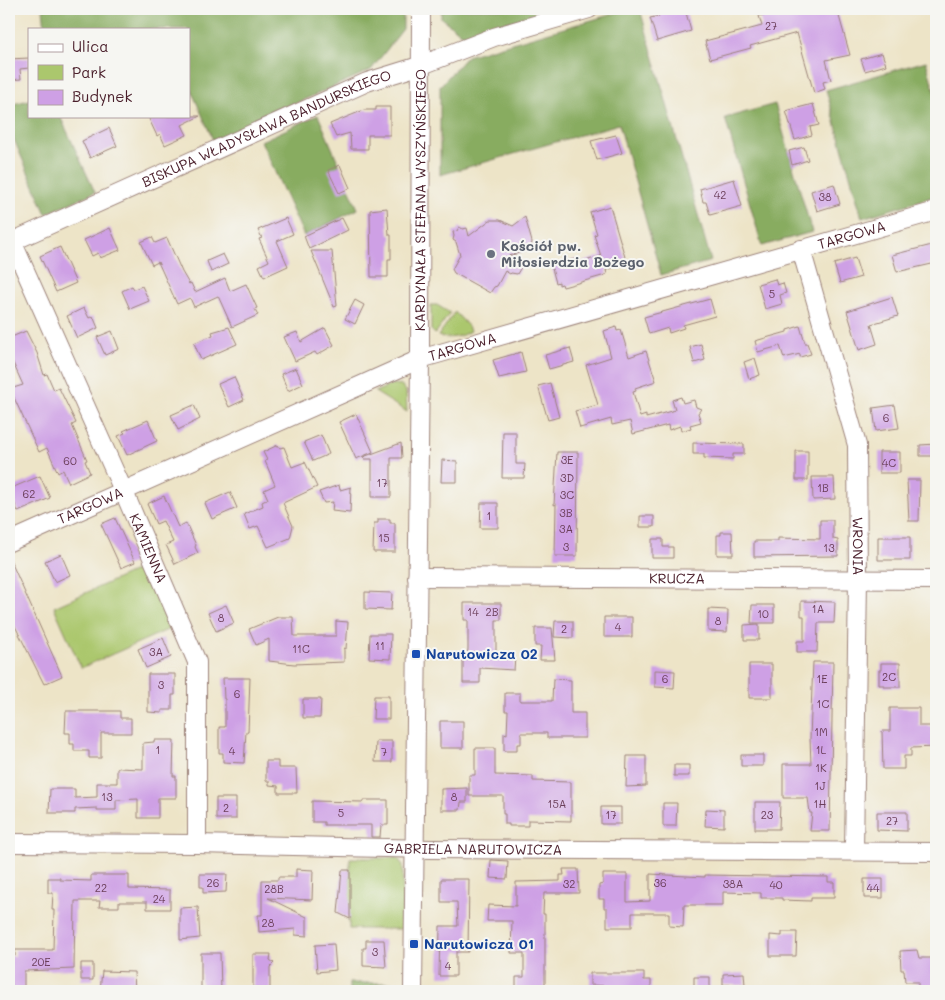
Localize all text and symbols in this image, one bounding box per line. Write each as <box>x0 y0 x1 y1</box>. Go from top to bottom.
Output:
house number: 27 <box>765 18 777 33</box>
legend <box>28 28 190 118</box>
text: Ulica <box>72 36 109 56</box>
text: Park <box>72 62 106 82</box>
street label: BISKUPA WŁADYSŁAWA BANDURSKIEGO <box>139 65 393 191</box>
street label: KARDYNAŁA STEFANA WYSZYŃSKIEGO <box>410 69 430 331</box>
text: Budynek <box>72 86 132 106</box>
house number: 42 <box>714 187 726 202</box>
house number: 38 <box>818 189 832 204</box>
street label: TARGOWA <box>815 216 888 253</box>
place label: Kościół pw. Miłosierdzia Bożego <box>501 236 645 271</box>
marker: Kościół pw. Miłosierdzia Bożego <box>485 248 497 260</box>
house number: 5 <box>769 286 775 301</box>
street label: TARGOWA <box>426 328 499 365</box>
house number: 6 <box>883 410 889 425</box>
house number: 3E <box>561 452 573 467</box>
house number: 60 <box>63 453 77 468</box>
house number: 4C <box>882 455 896 470</box>
house number: 3D <box>560 470 574 485</box>
house number: 17 <box>376 475 388 490</box>
house number: 1B <box>817 480 829 495</box>
street label: TARGOWA <box>54 482 126 528</box>
house number: 62 <box>23 486 35 501</box>
house number: 3C <box>560 487 574 502</box>
house number: 3B <box>559 505 573 520</box>
house number: 1 <box>487 508 491 523</box>
street label: KAMIENNA <box>125 510 172 586</box>
street label: WRONIA <box>849 517 868 576</box>
house number: 3A <box>559 521 573 536</box>
house number: 15 <box>378 530 390 545</box>
house number: 3 <box>563 539 570 554</box>
house number: 13 <box>823 540 835 555</box>
street label: KRUCZA <box>649 568 705 588</box>
house number: 1A <box>812 601 824 616</box>
house number: 14 <box>467 604 479 619</box>
house number: 2B <box>486 604 499 619</box>
house number: 10 <box>757 606 769 621</box>
house number: 8 <box>218 610 225 625</box>
house number: 8 <box>715 613 722 628</box>
house number: 4 <box>615 619 622 634</box>
house number: 2 <box>561 621 567 636</box>
house number: 11 <box>375 638 385 653</box>
house number: 11C <box>292 641 310 656</box>
house number: 3A <box>149 644 163 659</box>
place label: Narutowicza 02 <box>426 644 538 663</box>
marker: Narutowicza 02 <box>410 648 422 660</box>
house number: 2C <box>882 669 896 684</box>
house number: 6 <box>662 671 668 686</box>
house number: 1E <box>816 671 828 686</box>
house number: 3 <box>158 677 165 692</box>
house number: 6 <box>234 686 240 701</box>
house number: 1C <box>817 696 830 711</box>
house number: 1M <box>814 724 828 739</box>
house number: 1 <box>156 742 160 757</box>
house number: 1L <box>816 742 827 757</box>
house number: 4 <box>229 743 236 758</box>
house number: 7 <box>381 744 387 759</box>
house number: 1K <box>815 760 827 775</box>
house number: 1J <box>815 778 825 793</box>
house number: 13 <box>101 789 113 804</box>
house number: 8 <box>451 789 458 804</box>
house number: 15A <box>548 796 566 811</box>
house number: 1H <box>814 796 827 811</box>
house number: 2 <box>223 800 229 815</box>
house number: 5 <box>338 805 344 820</box>
house number: 17 <box>605 807 617 822</box>
house number: 23 <box>761 807 774 822</box>
house number: 27 <box>886 813 898 828</box>
street label: GABRIELA NARUTOWICZA <box>384 838 562 859</box>
house number: 26 <box>207 875 219 890</box>
house number: 36 <box>653 875 667 890</box>
house number: 32 <box>563 876 575 891</box>
house number: 38A <box>723 876 743 891</box>
house number: 40 <box>769 877 783 892</box>
house number: 22 <box>95 880 107 895</box>
house number: 44 <box>867 880 880 895</box>
house number: 28B <box>264 881 284 896</box>
house number: 24 <box>153 891 166 906</box>
house number: 28 <box>262 915 275 930</box>
place label: Narutowicza 01 <box>424 934 534 953</box>
marker: Narutowicza 01 <box>408 938 420 950</box>
house number: 3 <box>372 944 379 959</box>
house number: 20E <box>31 954 51 969</box>
house number: 4 <box>445 958 452 973</box>

